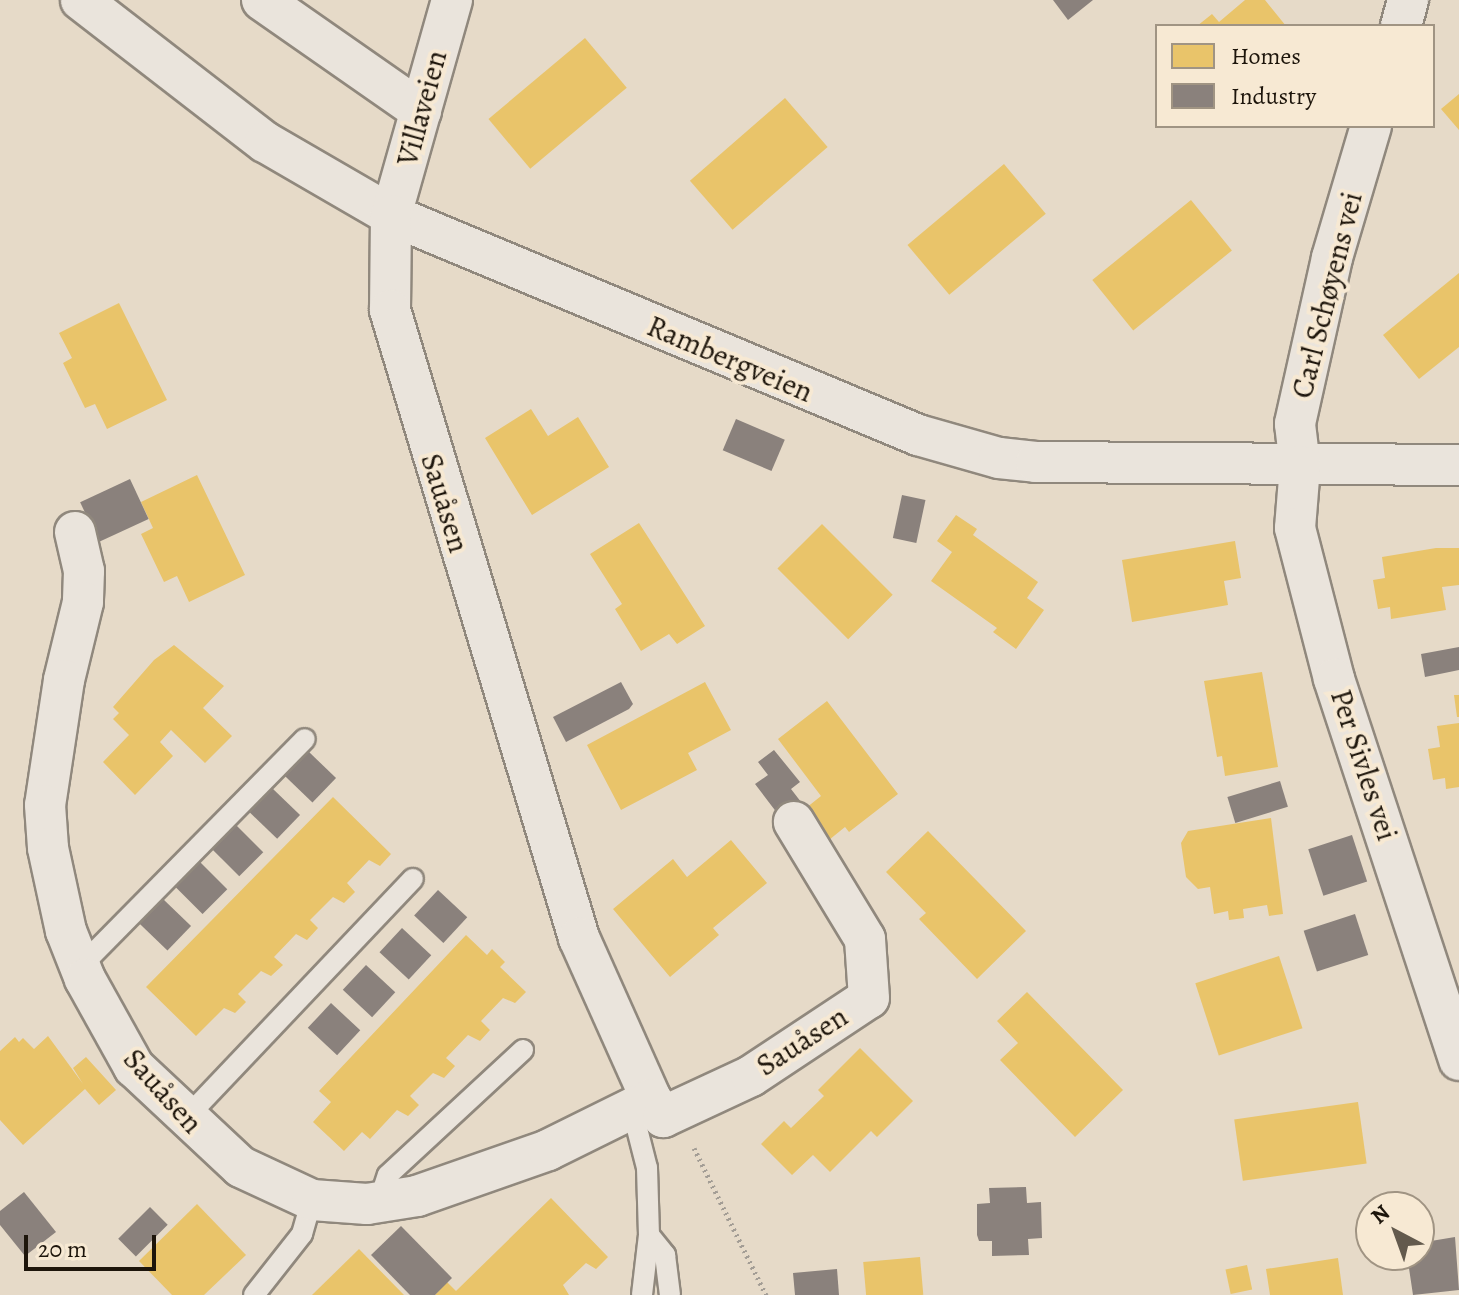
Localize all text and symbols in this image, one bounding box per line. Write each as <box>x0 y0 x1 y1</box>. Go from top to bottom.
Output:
legend <box>1155 24 1435 128</box>
text: Homes <box>1231 40 1301 72</box>
street label: Villaveien <box>389 46 455 170</box>
text: Industry <box>1231 80 1316 112</box>
street label: Carl Schøyens vei <box>1284 188 1370 402</box>
street label: Rambergveien <box>642 308 818 410</box>
street label: Sauåsen <box>413 449 477 557</box>
street label: Per Sivles vei <box>1323 685 1405 845</box>
street label: Sauåsen <box>750 998 854 1084</box>
street label: Sauåsen <box>116 1041 210 1141</box>
north arrow <box>1355 1191 1435 1271</box>
text: N <box>1365 1198 1396 1231</box>
scale bar <box>28 1219 160 1269</box>
text: 20 m <box>38 1233 87 1265</box>

